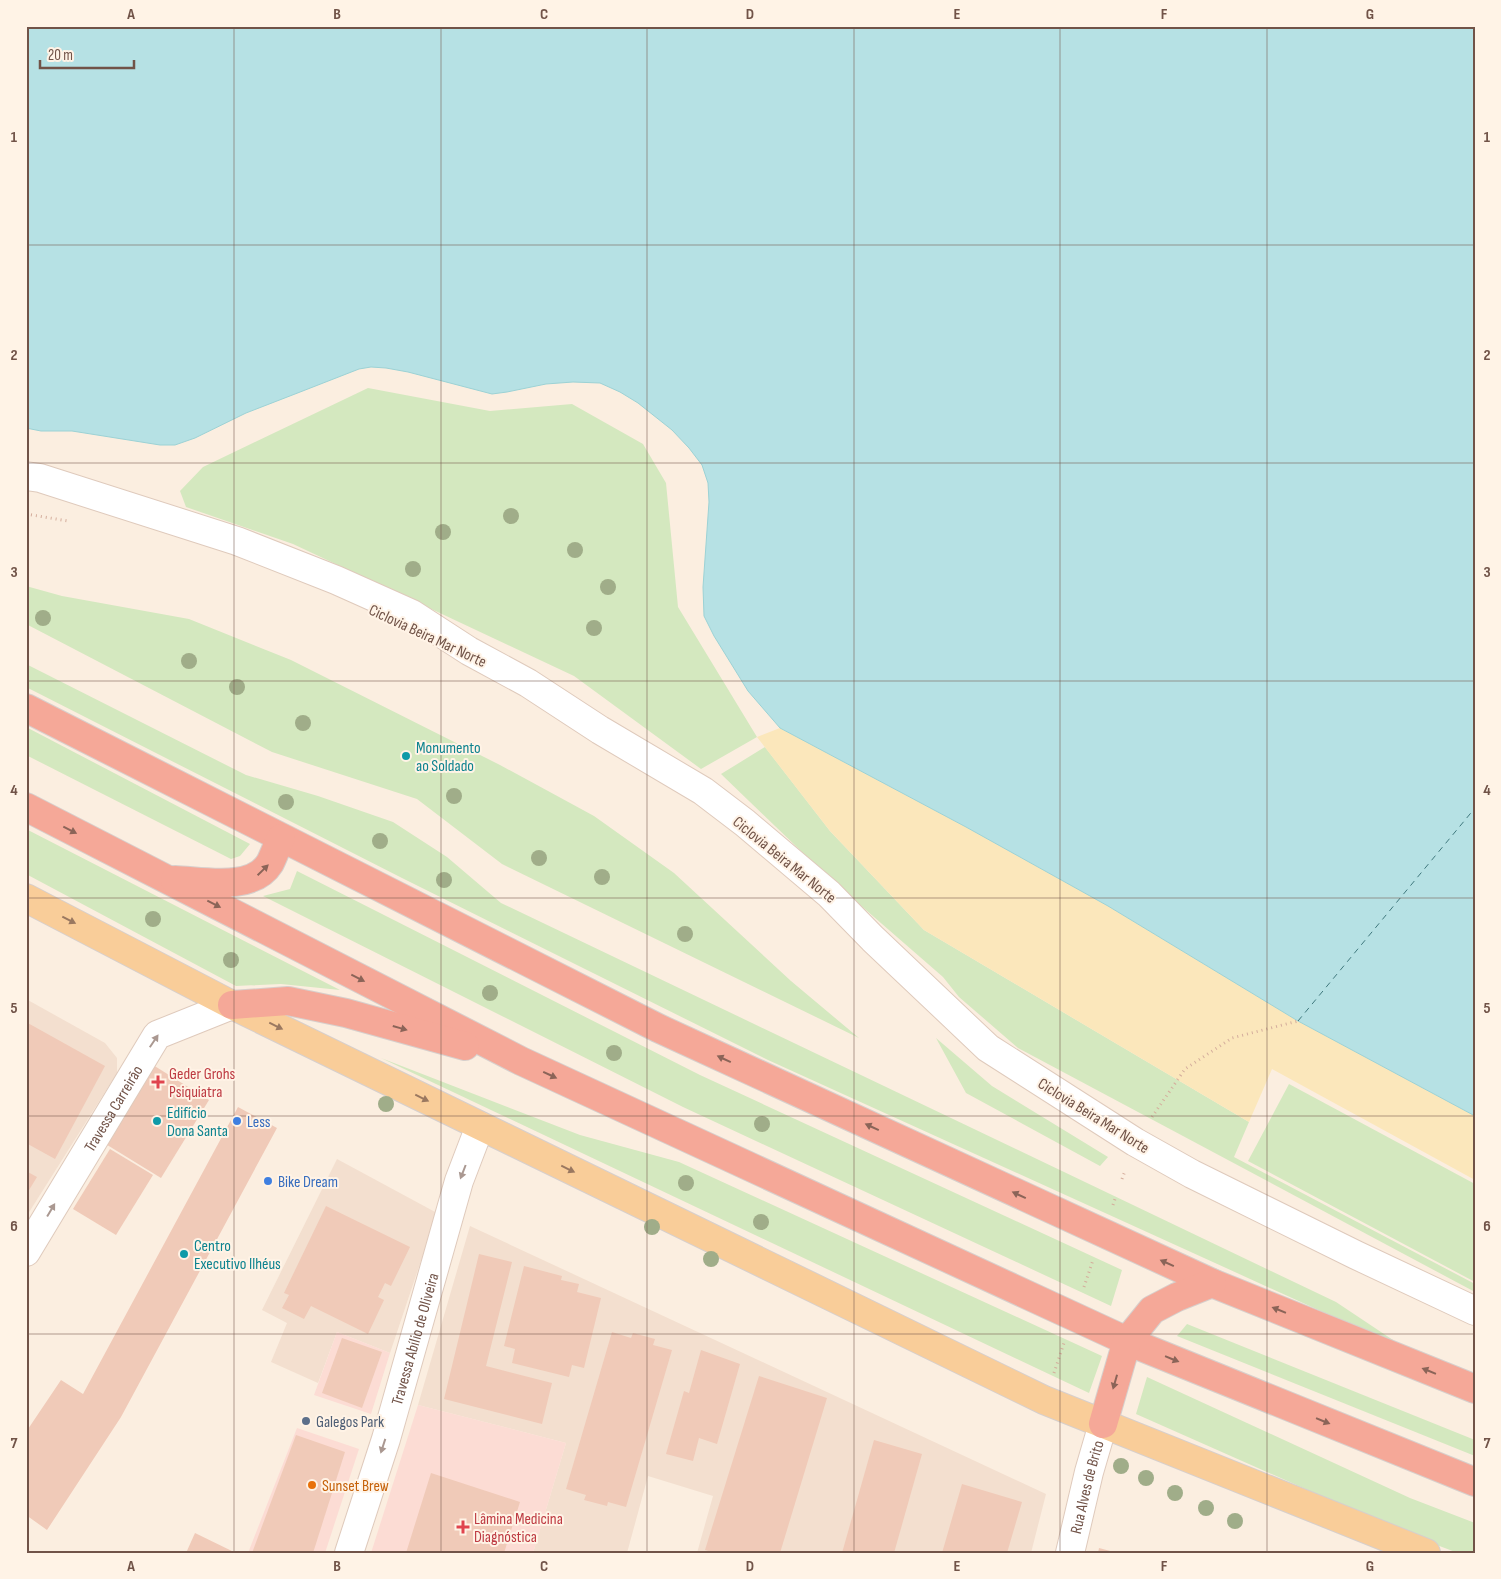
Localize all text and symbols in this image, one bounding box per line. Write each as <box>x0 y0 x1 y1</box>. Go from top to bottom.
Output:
text: A <box>126 5 135 24</box>
text: B <box>333 5 341 24</box>
text: C <box>540 5 548 24</box>
text: D <box>746 5 754 24</box>
text: E <box>954 5 961 24</box>
text: F <box>1161 5 1168 24</box>
text: G <box>1366 5 1374 24</box>
scale bar <box>40 38 134 70</box>
text: 20 m <box>48 46 73 65</box>
text: 1 <box>11 128 18 147</box>
text: 1 <box>1484 128 1491 147</box>
text: 2 <box>10 346 18 365</box>
text: 2 <box>1483 346 1491 365</box>
text: 3 <box>10 563 18 582</box>
text: 3 <box>1483 563 1491 582</box>
street label: Ciclovia Beira Mar Norte <box>366 601 489 672</box>
place label: Monumento ao Soldado <box>416 739 481 776</box>
marker: Monumento ao Soldado <box>400 750 412 762</box>
text: 4 <box>10 781 18 800</box>
text: 4 <box>1483 781 1491 800</box>
street label: Ciclovia Beira Mar Norte <box>728 813 840 908</box>
one-way arrow <box>62 826 77 834</box>
one-way arrow <box>257 864 269 876</box>
one-way arrow <box>207 900 221 908</box>
one-way arrow <box>62 916 77 925</box>
one-way arrow <box>351 974 366 982</box>
text: 5 <box>10 999 18 1018</box>
text: 5 <box>1483 999 1491 1018</box>
one-way arrow <box>269 1022 284 1031</box>
one-way arrow <box>392 1024 407 1032</box>
one-way arrow <box>149 1034 159 1048</box>
one-way arrow <box>717 1055 731 1063</box>
street label: Travessa Carreirão <box>81 1062 147 1156</box>
place label: Geder Grohs Psiquiatra <box>169 1065 236 1102</box>
one-way arrow <box>543 1071 557 1079</box>
street label: Ciclovia Beira Mar Norte <box>1034 1074 1152 1158</box>
marker: Geder Grohs Psiquiatra <box>151 1075 165 1089</box>
one-way arrow <box>415 1094 429 1102</box>
place label: Edifício Dona Santa <box>167 1104 228 1141</box>
place label: Less <box>247 1113 271 1132</box>
marker: Edifício Dona Santa <box>151 1115 163 1127</box>
marker: Less <box>231 1115 243 1127</box>
one-way arrow <box>865 1123 879 1131</box>
one-way arrow <box>458 1165 466 1179</box>
one-way arrow <box>561 1165 576 1173</box>
place label: Bike Dream <box>278 1173 338 1192</box>
marker: Bike Dream <box>262 1175 274 1187</box>
one-way arrow <box>1012 1191 1027 1200</box>
one-way arrow <box>47 1203 56 1216</box>
text: 6 <box>10 1217 18 1236</box>
text: 6 <box>1483 1217 1491 1236</box>
place label: Centro Executivo Ilhéus <box>194 1237 281 1274</box>
marker: Centro Executivo Ilhéus <box>178 1248 190 1260</box>
one-way arrow <box>1160 1259 1174 1267</box>
street label: Travessa Abílio de Oliveira <box>388 1271 443 1407</box>
one-way arrow <box>1272 1306 1286 1314</box>
one-way arrow <box>1165 1356 1179 1364</box>
one-way arrow <box>1422 1366 1437 1374</box>
one-way arrow <box>1111 1375 1119 1390</box>
place label: Galegos Park <box>316 1413 384 1432</box>
marker: Galegos Park <box>300 1415 312 1427</box>
one-way arrow <box>1316 1417 1330 1425</box>
text: 7 <box>11 1434 18 1453</box>
text: 7 <box>1484 1434 1491 1453</box>
one-way arrow <box>379 1438 387 1453</box>
street label: Rua Alves de Brito <box>1067 1439 1109 1536</box>
place label: Sunset Brew <box>322 1477 389 1496</box>
marker: Sunset Brew <box>306 1479 318 1491</box>
place label: Lâmina Medicina Diagnóstica <box>474 1510 563 1547</box>
marker: Lâmina Medicina Diagnóstica <box>456 1520 470 1534</box>
text: A <box>126 1557 135 1576</box>
text: B <box>333 1557 341 1576</box>
text: C <box>540 1557 548 1576</box>
text: D <box>746 1557 754 1576</box>
text: E <box>954 1557 961 1576</box>
text: F <box>1161 1557 1168 1576</box>
text: G <box>1366 1557 1374 1576</box>

